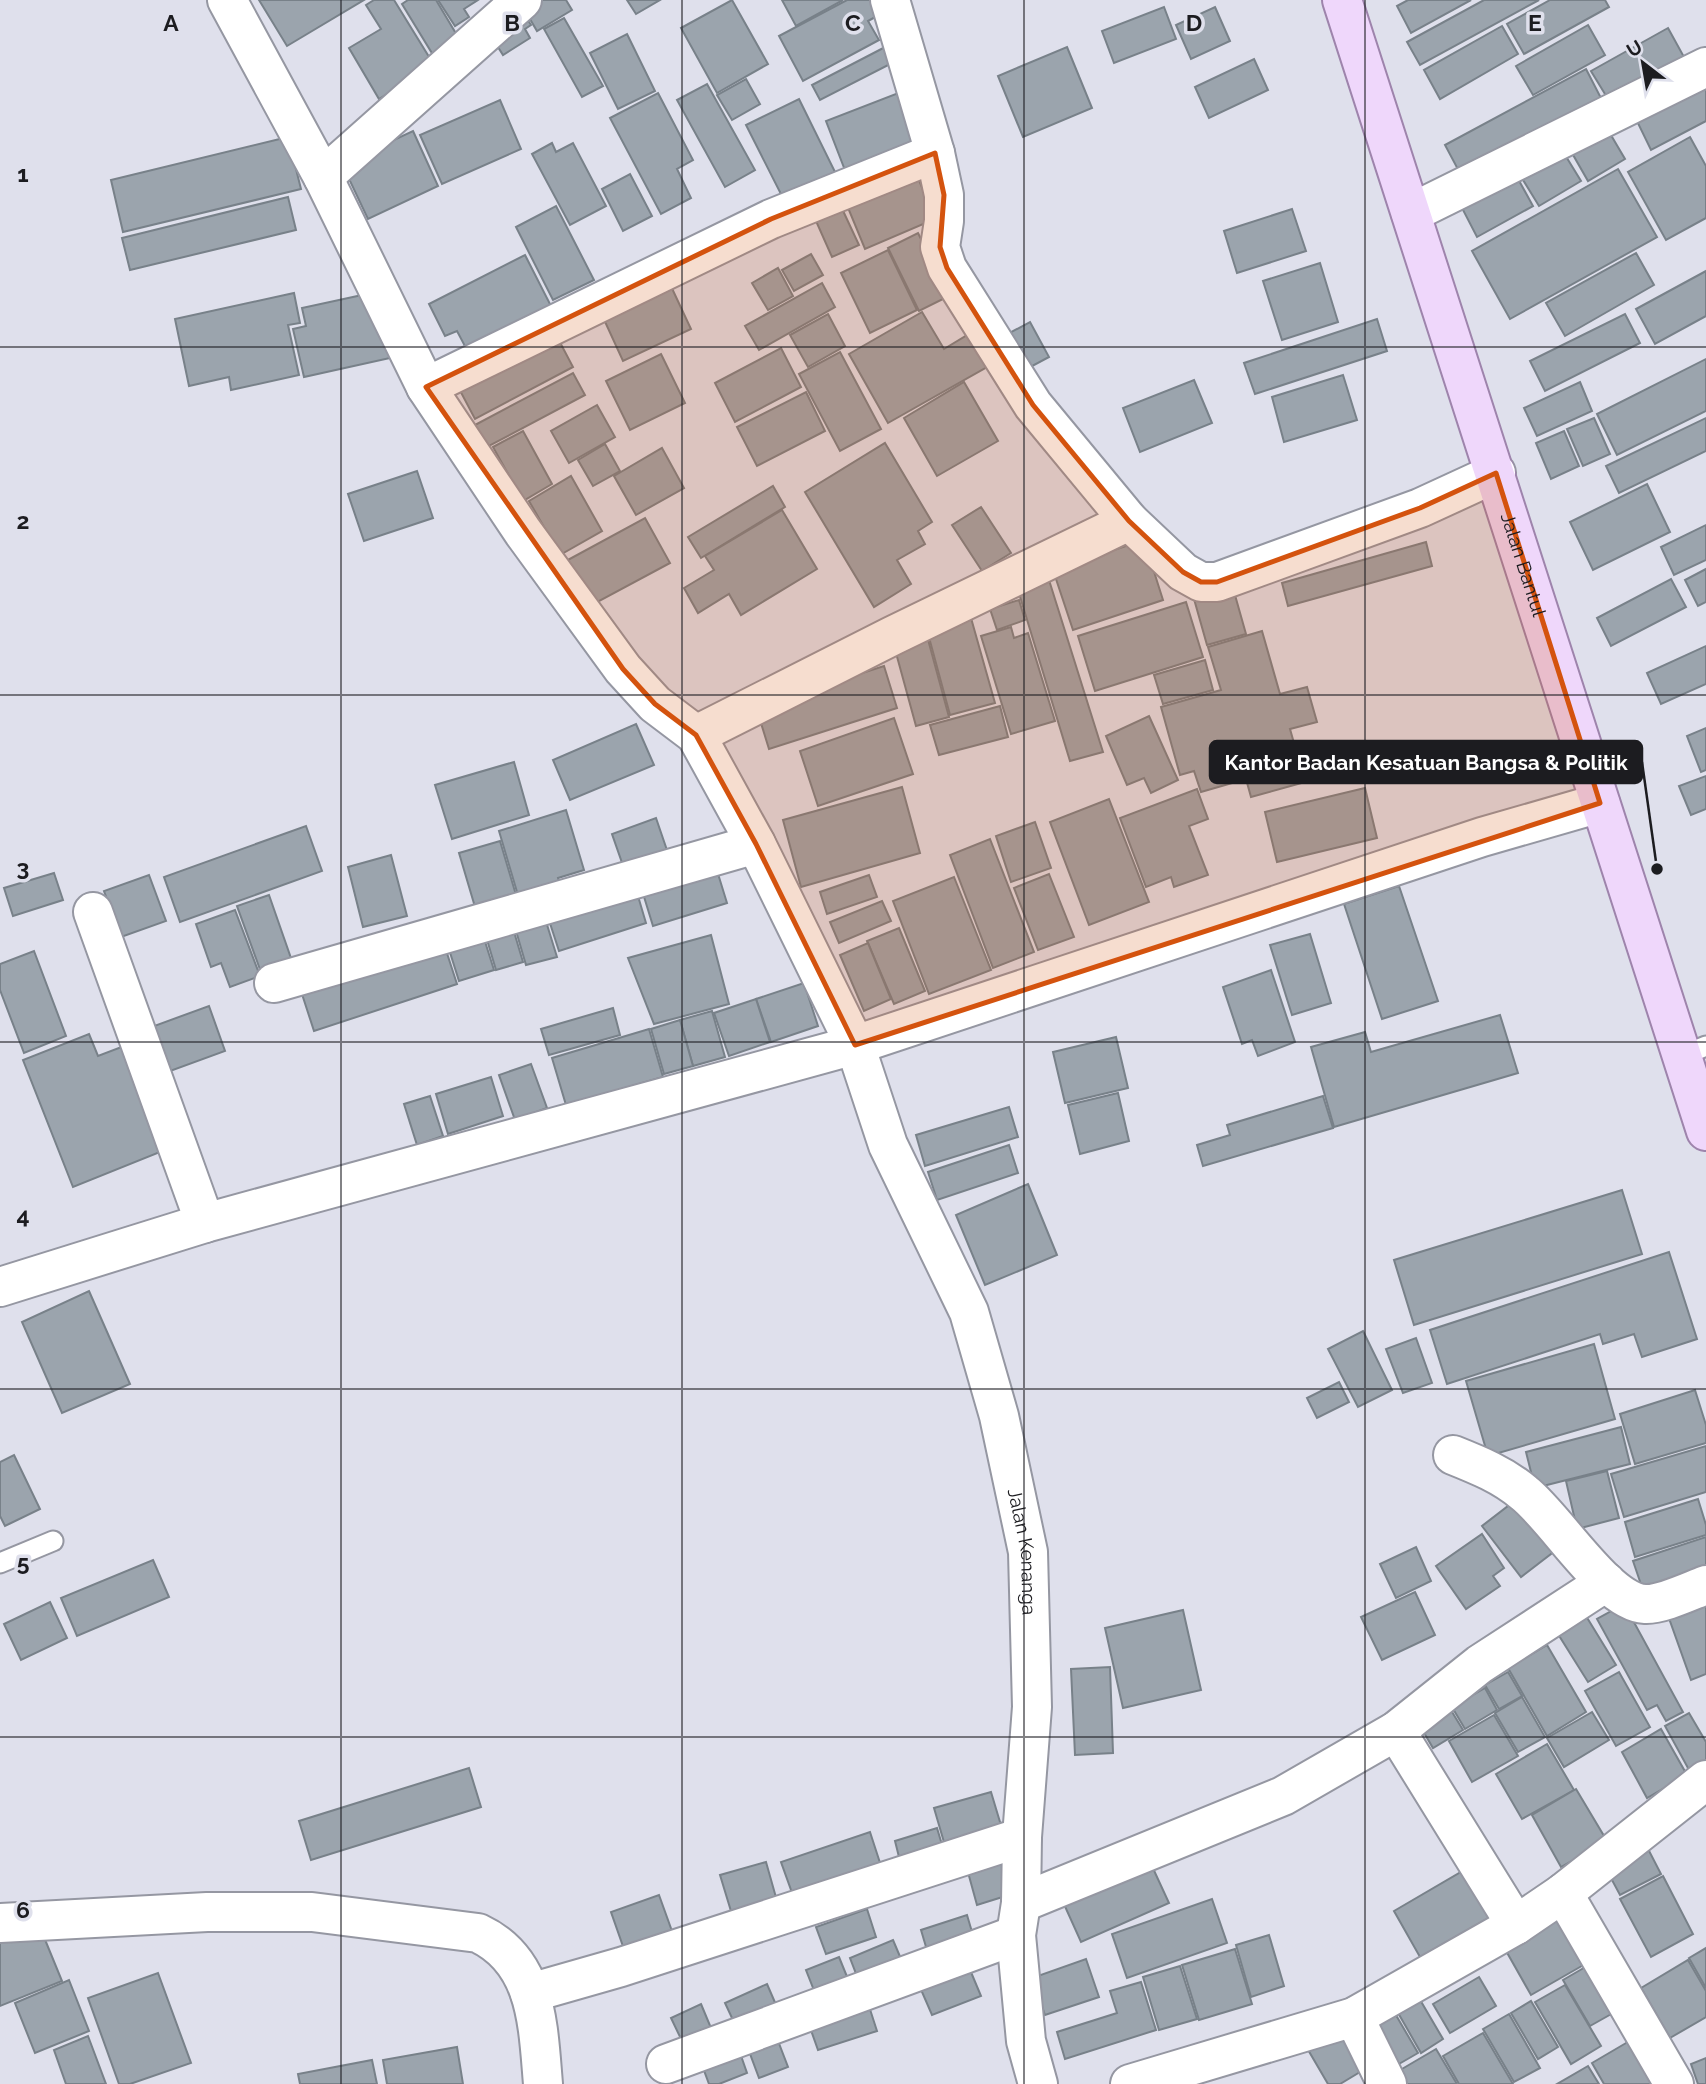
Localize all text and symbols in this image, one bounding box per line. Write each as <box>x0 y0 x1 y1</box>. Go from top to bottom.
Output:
text: A <box>163 9 179 36</box>
text: B <box>504 9 520 36</box>
text: C <box>845 9 861 36</box>
text: D <box>1186 9 1202 36</box>
text: E <box>1528 9 1542 36</box>
north arrow <box>1608 28 1678 98</box>
text: U <box>1622 35 1646 62</box>
text: 1 <box>17 160 29 187</box>
text: 2 <box>17 507 29 534</box>
street label: Jalan Bantul <box>1497 510 1551 620</box>
callout: Kantor Badan Kesatuan Bangsa & Politik <box>1210 741 1642 783</box>
text: Kantor Badan Kesatuan Bangsa & Politik <box>1224 750 1628 775</box>
text: 3 <box>17 854 29 881</box>
text: 4 <box>16 1202 30 1229</box>
street label: Jalan Kenanga <box>1004 1486 1041 1616</box>
text: 5 <box>17 1549 30 1576</box>
text: 6 <box>16 1896 30 1923</box>

